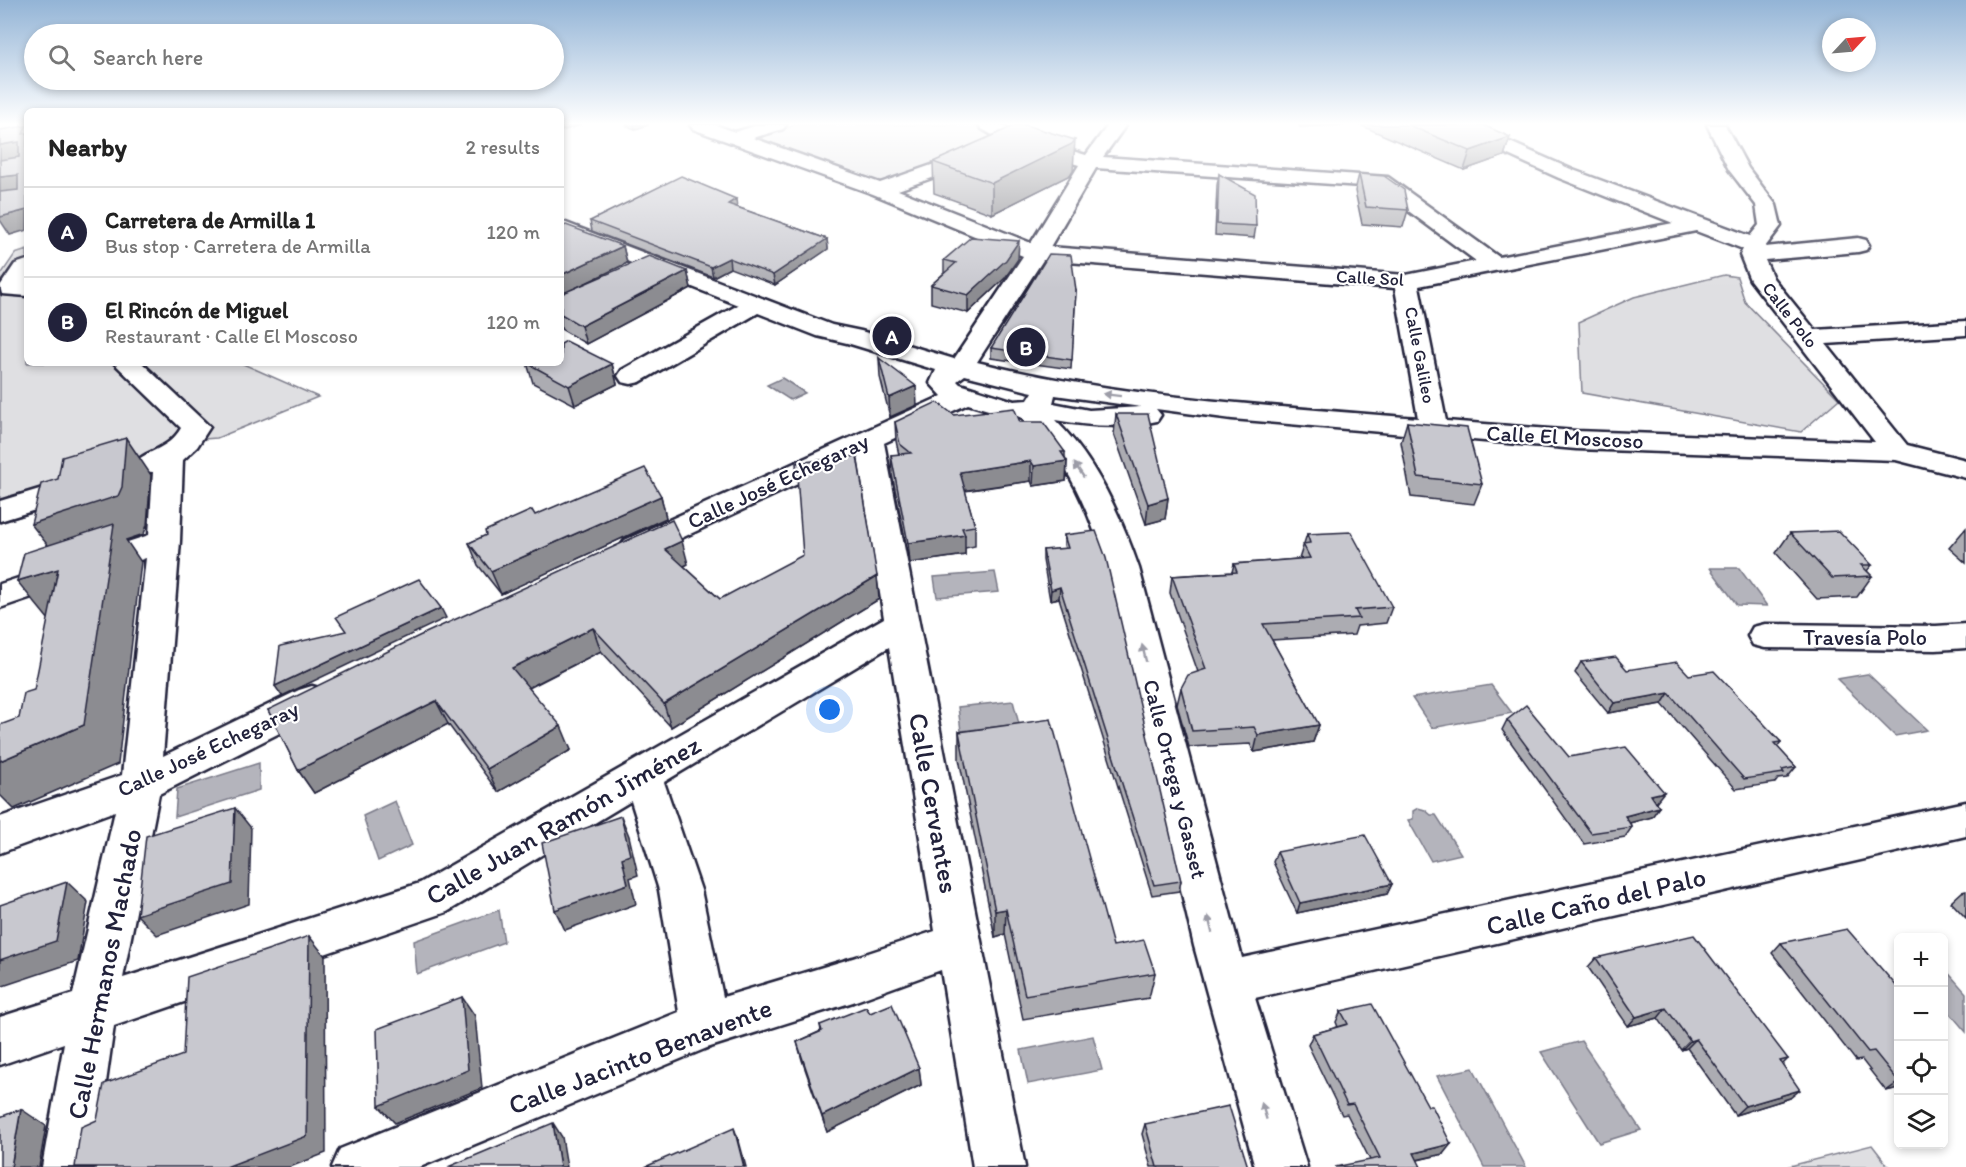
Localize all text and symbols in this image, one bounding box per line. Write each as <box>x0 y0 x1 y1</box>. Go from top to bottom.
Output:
north arrow <box>1822 18 1876 72</box>
search box <box>24 24 564 90</box>
icon: search <box>45 41 78 74</box>
text: Search here <box>93 44 203 71</box>
text: Nearby <box>48 131 127 163</box>
text: 2 results <box>466 135 540 159</box>
text: Carretera de Armilla 1 <box>105 207 315 234</box>
text: A <box>61 220 74 244</box>
text: 120 m <box>487 220 540 244</box>
text: Bus stop · Carretera de Armilla <box>105 234 371 258</box>
street label: Calle Sol <box>1335 265 1405 291</box>
street label: Calle Polo <box>1757 278 1823 352</box>
text: El Rincón de Miguel <box>105 297 288 324</box>
street label: Calle Galileo <box>1400 305 1440 405</box>
text: B <box>61 310 74 334</box>
text: 120 m <box>487 310 540 334</box>
pin: A <box>872 314 912 358</box>
text: Restaurant · Calle El Moscoso <box>105 324 358 348</box>
pin: B <box>1006 324 1046 370</box>
one-way arrow <box>1103 390 1122 400</box>
street label: Calle El Moscoso <box>1486 419 1644 455</box>
street label: Calle José Echegaray <box>683 427 874 535</box>
one-way arrow <box>1074 462 1085 478</box>
street label: Travesía Polo <box>1803 624 1927 651</box>
one-way arrow <box>1138 643 1148 662</box>
street label: Calle Ortega y Gasset <box>1137 677 1213 881</box>
street label: Calle José Echegaray <box>113 695 304 803</box>
your location <box>815 695 844 724</box>
street label: Calle Cervantes <box>902 710 966 896</box>
street label: Calle Juan Ramón Jiménez <box>420 728 706 912</box>
street label: Calle Hermanos Machado <box>60 826 148 1122</box>
street label: Calle Caño del Palo <box>1483 860 1709 942</box>
one-way arrow <box>1205 914 1215 933</box>
map controls <box>1894 933 1948 1149</box>
button: + <box>1894 933 1948 987</box>
button: − <box>1894 987 1948 1041</box>
street label: Calle Jacinto Benavente <box>504 991 776 1121</box>
button: locate <box>1894 1041 1948 1095</box>
button: layers <box>1894 1095 1948 1149</box>
one-way arrow <box>1259 1102 1268 1120</box>

